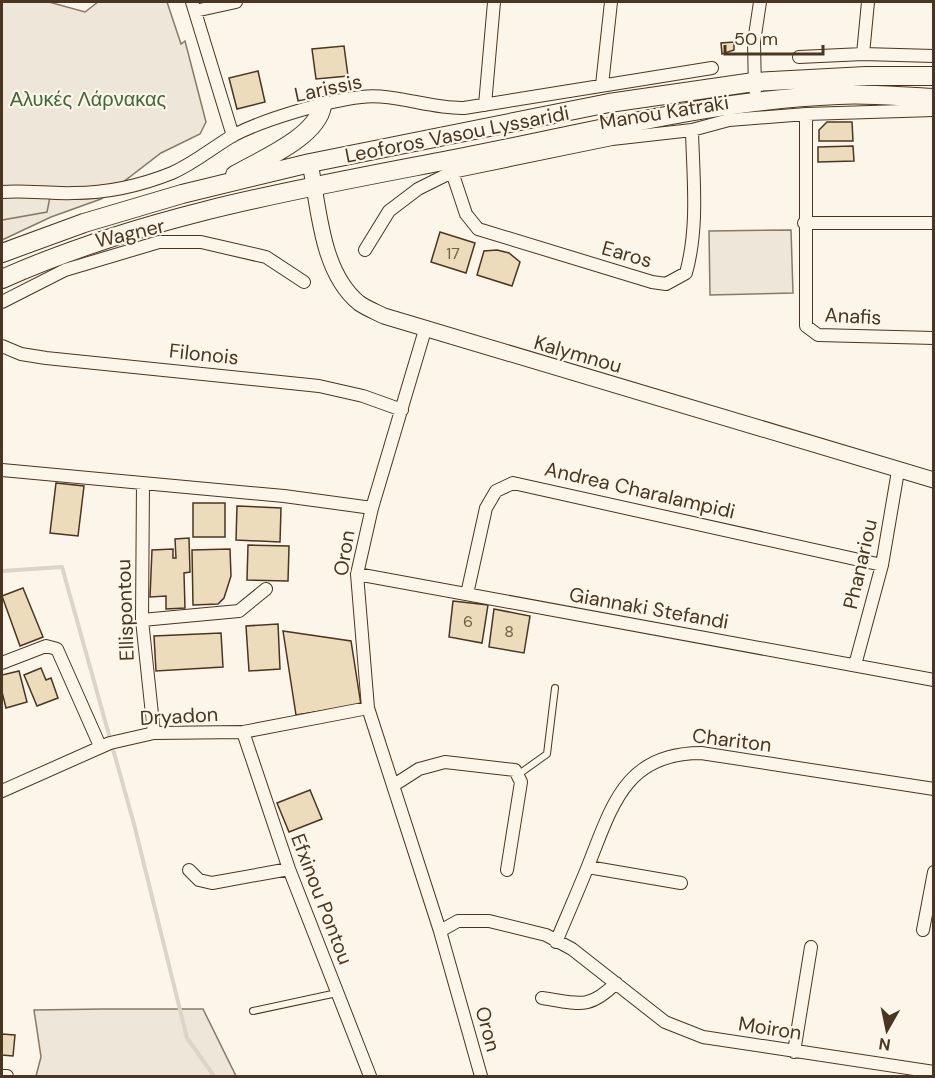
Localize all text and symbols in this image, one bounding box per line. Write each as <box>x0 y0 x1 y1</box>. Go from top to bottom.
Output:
scale bar <box>725 18 822 56</box>
text: 50 m <box>734 27 778 51</box>
street label: Larissis <box>292 68 364 108</box>
park label: Αλυκές Λάρνακας <box>10 86 167 112</box>
street label: Manou Katraki <box>597 89 731 135</box>
street label: Leoforos Vasou Lyssaridi <box>343 99 571 169</box>
street label: Wagner <box>93 212 167 254</box>
street label: Earos <box>599 234 655 274</box>
house number: 17 <box>446 243 460 264</box>
street label: Anafis <box>824 302 882 330</box>
street label: Kalymnou <box>531 329 625 379</box>
street label: Filonois <box>168 337 240 371</box>
street label: Andrea Charalampidi <box>542 455 738 525</box>
street label: Phanariou <box>837 516 883 612</box>
street label: Oron <box>328 528 360 578</box>
street label: Ellispontou <box>110 559 140 661</box>
street label: Giannaki Stefandi <box>567 581 731 635</box>
house number: 6 <box>463 611 473 632</box>
house number: 8 <box>504 621 514 642</box>
street label: Dryadon <box>139 701 219 731</box>
street label: Chariton <box>691 722 773 758</box>
street label: Efxinou Pontou <box>285 830 359 968</box>
north arrow <box>857 1000 917 1060</box>
street label: Oron <box>470 1003 506 1055</box>
street label: Moiron <box>736 1010 804 1046</box>
text: N <box>877 1033 892 1056</box>

